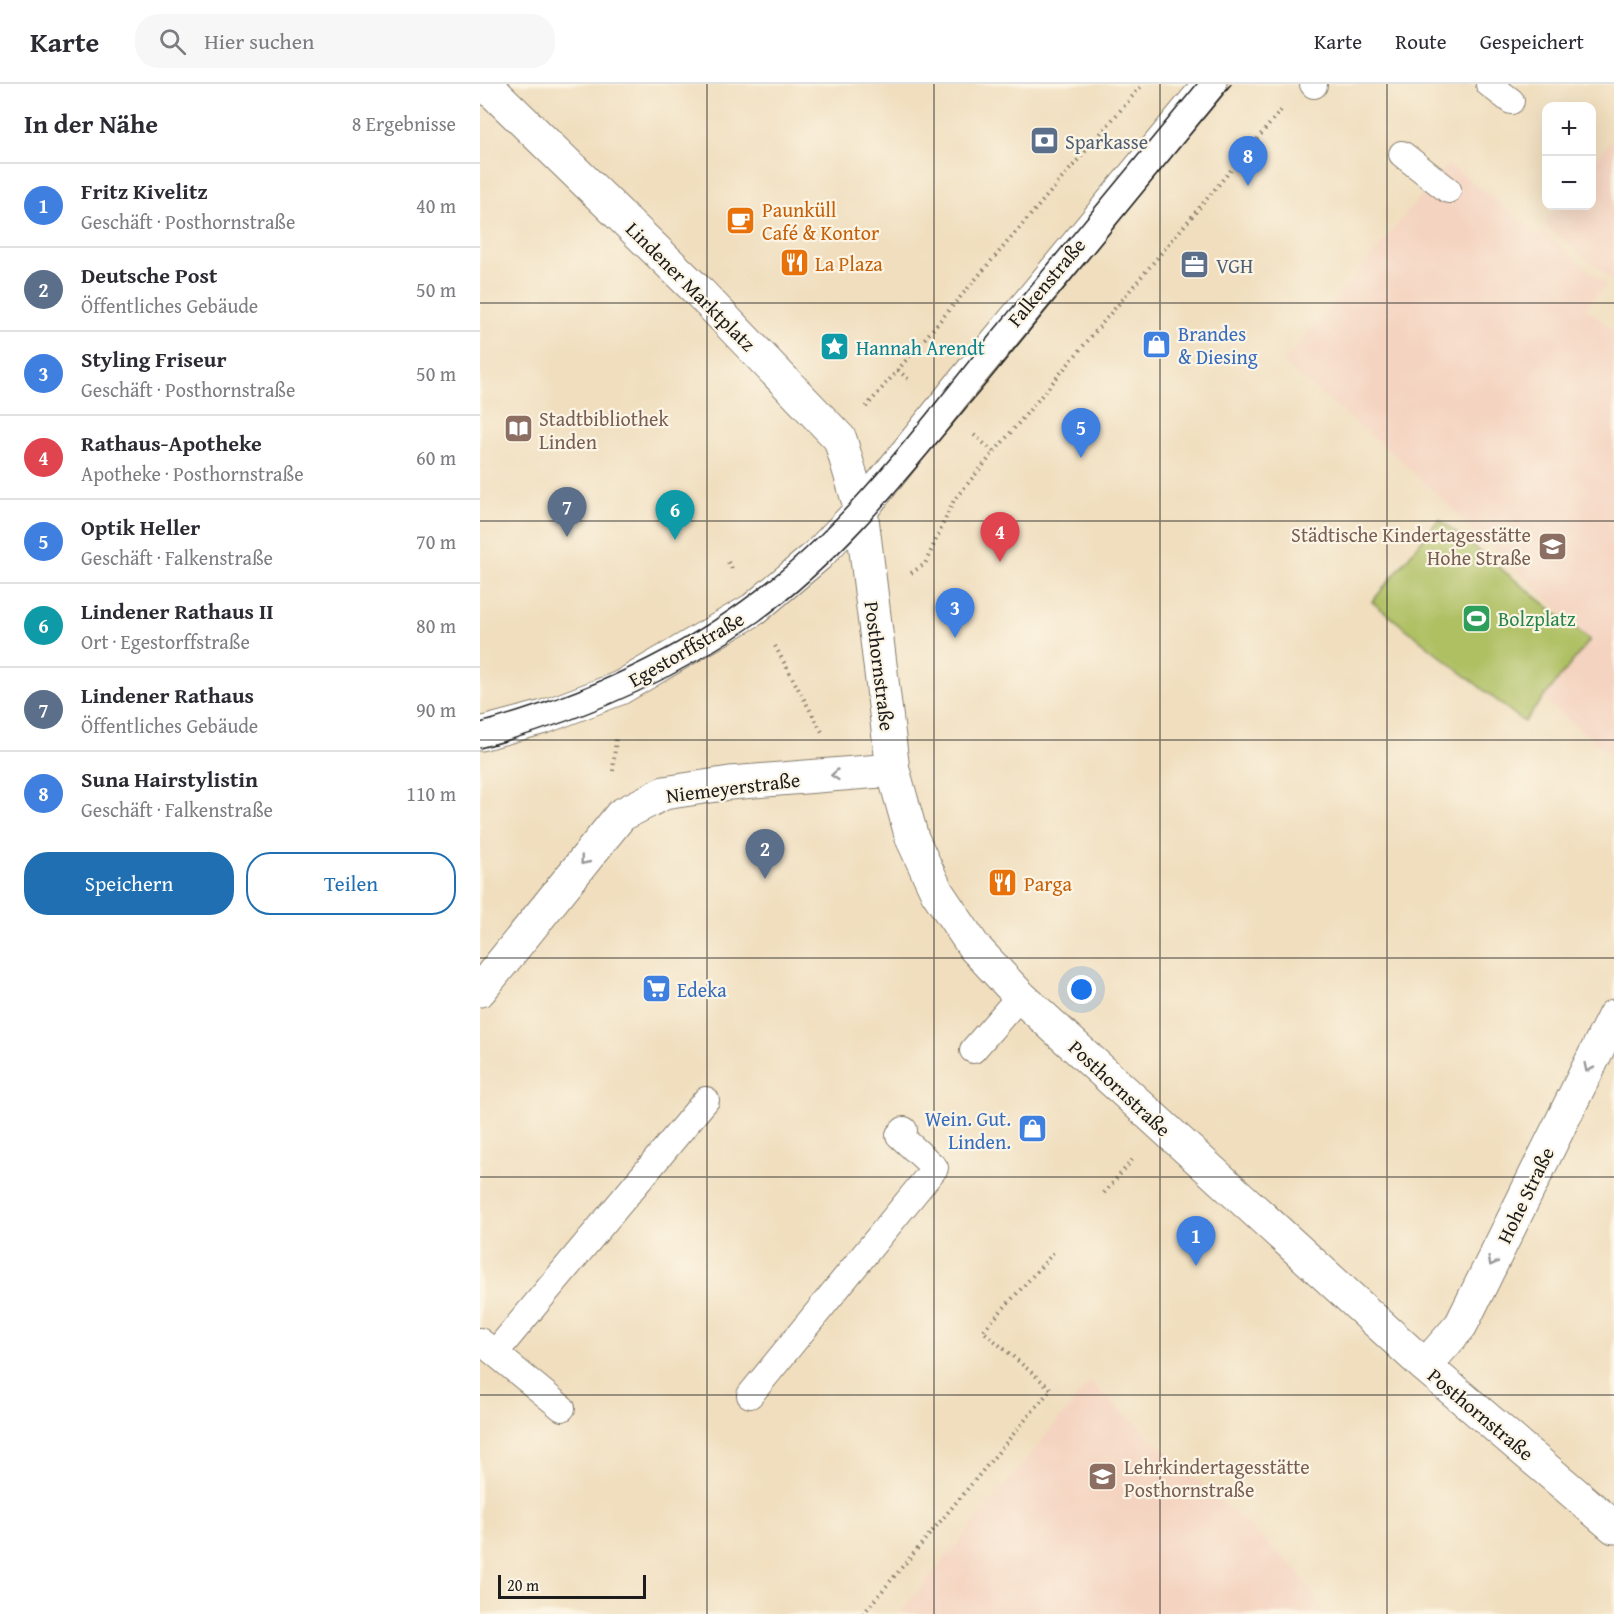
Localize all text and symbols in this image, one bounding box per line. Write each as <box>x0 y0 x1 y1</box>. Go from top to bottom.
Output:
search box <box>135 14 555 68</box>
text: Karte <box>30 21 99 62</box>
icon: search <box>156 25 189 58</box>
text: Hier suchen <box>204 25 314 57</box>
text: Karte <box>1314 26 1362 57</box>
text: Route <box>1395 26 1447 57</box>
text: Gespeichert <box>1480 26 1584 57</box>
map controls <box>1542 102 1596 210</box>
button: + <box>1542 102 1596 156</box>
text: In der Nähe <box>24 104 158 143</box>
text: 8 Ergebnisse <box>352 109 456 138</box>
bank icon: Sparkasse <box>1028 125 1060 157</box>
place label: Sparkasse <box>1065 127 1148 156</box>
pin: 8 <box>1228 136 1268 186</box>
button: − <box>1542 156 1596 210</box>
text: Fritz Kivelitz <box>81 175 208 207</box>
text: 1 <box>38 191 49 220</box>
text: 40 m <box>416 191 456 220</box>
place label: Paunküll Café & Kontor <box>762 195 879 247</box>
cafe icon: Paunküll Café & Kontor <box>725 205 757 237</box>
text: Geschäft · Posthornstraße <box>81 207 295 236</box>
street label: Lindener Marktplatz <box>620 215 763 358</box>
street label: Falkenstraße <box>1000 231 1092 333</box>
restaurant icon: La Plaza <box>778 247 810 279</box>
place label: La Plaza <box>815 249 883 278</box>
office icon: VGH <box>1179 249 1211 281</box>
place label: VGH <box>1216 251 1253 280</box>
text: Deutsche Post <box>81 259 217 291</box>
text: 2 <box>38 275 49 304</box>
text: 50 m <box>416 275 456 304</box>
text: Öffentliches Gebäude <box>81 291 258 320</box>
place label: Brandes & Diesing <box>1178 319 1258 371</box>
shop icon: Brandes & Diesing <box>1141 328 1173 360</box>
place icon: Hannah Arendt <box>819 331 851 363</box>
place label: Hannah Arendt <box>856 333 985 362</box>
text: Styling Friseur <box>81 343 227 375</box>
text: 3 <box>38 359 49 388</box>
text: 50 m <box>416 359 456 388</box>
text: Geschäft · Posthornstraße <box>81 375 295 404</box>
place label: Stadtbibliothek Linden <box>539 404 669 456</box>
pin: 5 <box>1062 408 1100 458</box>
library icon: Stadtbibliothek Linden <box>502 413 534 445</box>
text: Rathaus-Apotheke <box>81 427 262 459</box>
text: 4 <box>38 443 49 472</box>
text: 60 m <box>416 443 456 472</box>
text: Apotheke · Posthornstraße <box>81 459 304 488</box>
pin: 7 <box>548 488 586 537</box>
pin: 6 <box>656 490 694 540</box>
text: Optik Heller <box>81 511 200 543</box>
pin: 4 <box>980 512 1020 562</box>
place label: Städtische Kindertagesstätte Hohe Straße <box>1291 520 1531 572</box>
text: 5 <box>38 527 49 556</box>
text: 70 m <box>416 527 456 556</box>
school or university icon: Städtische Kindertagesstätte Hohe Straße <box>1536 530 1568 562</box>
text: Geschäft · Falkenstraße <box>81 543 273 572</box>
pin: 3 <box>936 588 974 638</box>
text: Lindener Rathaus II <box>81 595 274 627</box>
street label: Posthornstraße <box>858 599 902 733</box>
sports icon: Bolzplatz <box>1461 602 1493 634</box>
street label: Egestorffstraße <box>623 604 749 694</box>
place label: Bolzplatz <box>1498 604 1576 633</box>
text: 6 <box>38 611 49 640</box>
text: 80 m <box>416 611 456 640</box>
text: Ort · Egestorffstraße <box>81 627 250 656</box>
text: Lindener Rathaus <box>81 679 254 711</box>
text: 7 <box>38 695 49 724</box>
text: 90 m <box>416 695 456 724</box>
text: Öffentliches Gebäude <box>81 711 258 740</box>
text: Suna Hairstylistin <box>81 763 258 795</box>
street label: Niemeyerstraße <box>664 764 802 810</box>
one-way arrow <box>830 768 840 781</box>
text: 8 <box>38 779 49 808</box>
text: 110 m <box>406 779 456 808</box>
text: Geschäft · Falkenstraße <box>81 795 273 824</box>
pin: 2 <box>746 830 784 879</box>
button: Speichern <box>24 852 234 915</box>
button: Teilen <box>246 852 456 915</box>
one-way arrow <box>581 854 592 865</box>
restaurant icon: Parga <box>987 867 1019 899</box>
place label: Parga <box>1024 869 1072 898</box>
supermarket icon: Edeka <box>640 973 672 1005</box>
place label: Edeka <box>677 975 727 1004</box>
your location <box>1067 975 1096 1004</box>
street label: Posthornstraße <box>1062 1033 1178 1143</box>
one-way arrow <box>1584 1062 1595 1073</box>
place label: Wein. Gut. Linden. <box>925 1104 1011 1156</box>
shop icon: Wein. Gut. Linden. <box>1016 1113 1048 1145</box>
street label: Hohe Straße <box>1489 1142 1561 1248</box>
pin: 1 <box>1176 1216 1216 1266</box>
one-way arrow <box>1488 1256 1499 1266</box>
street label: Posthornstraße <box>1422 1361 1540 1467</box>
place label: Lehrkindertagesstätte Posthornstraße <box>1124 1452 1310 1504</box>
school or university icon: Lehrkindertagesstätte Posthornstraße <box>1087 1461 1119 1493</box>
scale bar <box>498 1572 646 1600</box>
text: 20 m <box>507 1573 539 1597</box>

